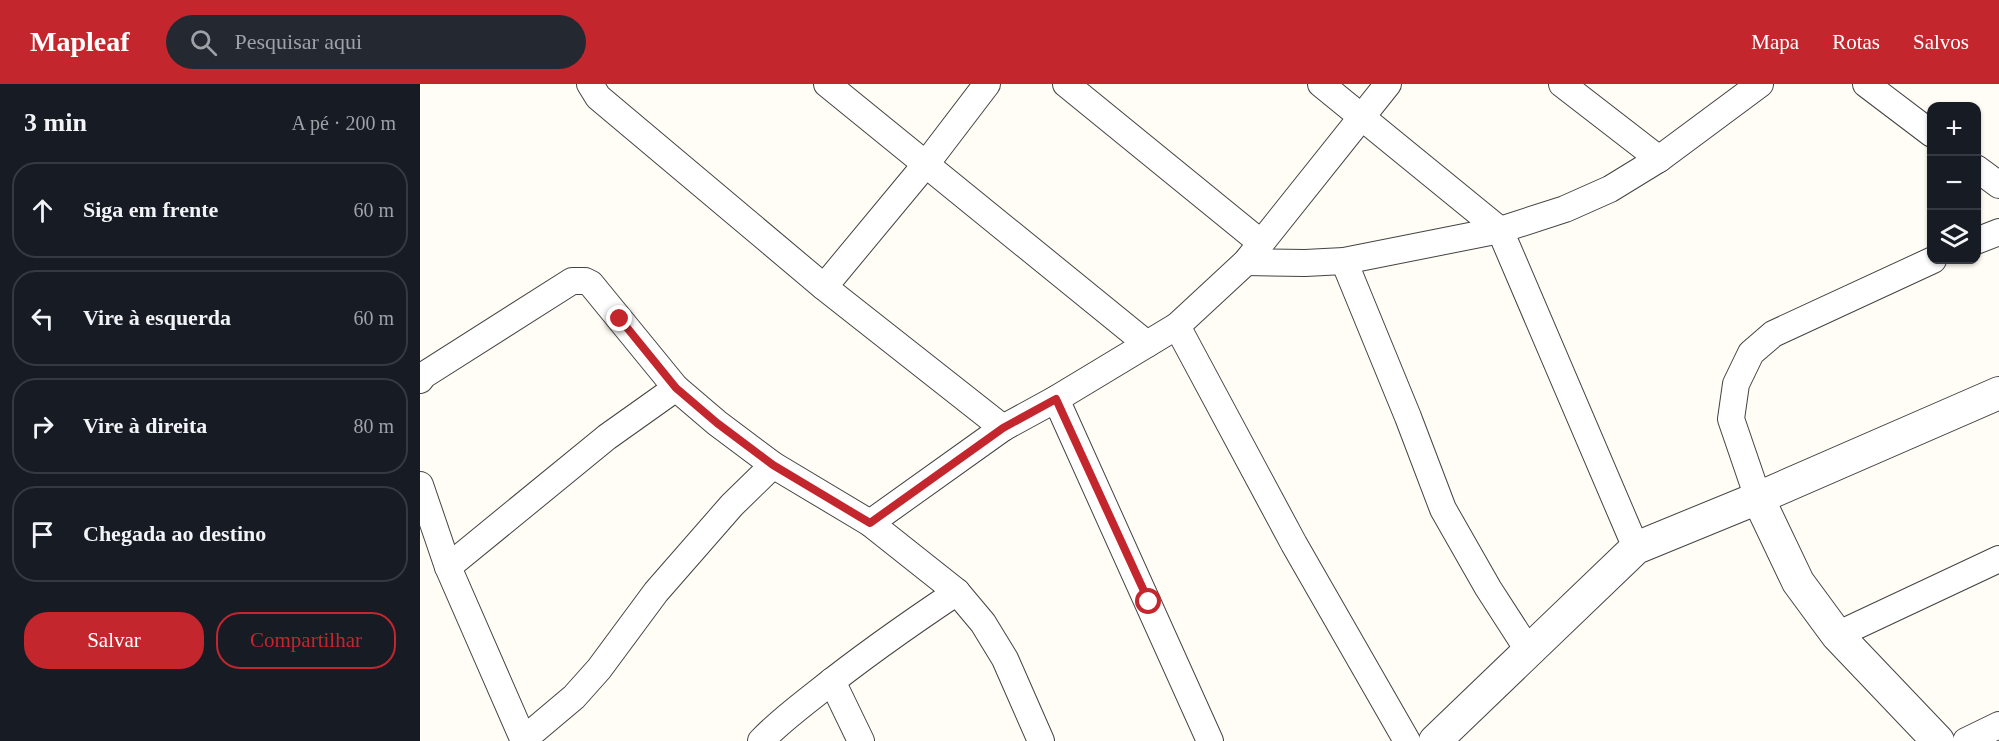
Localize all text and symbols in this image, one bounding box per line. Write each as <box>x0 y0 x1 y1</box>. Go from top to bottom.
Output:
search box <box>166 15 586 69</box>
text: Mapleaf <box>30 26 130 57</box>
icon: search <box>187 26 220 59</box>
text: Pesquisar aqui <box>235 29 362 54</box>
text: Mapa <box>1751 30 1799 54</box>
text: Rotas <box>1832 30 1880 54</box>
text: Salvos <box>1913 30 1969 54</box>
map controls <box>1927 102 1981 264</box>
button: + <box>1927 102 1981 156</box>
text: 3 min <box>24 108 87 137</box>
text: A pé · 200 m <box>292 112 396 134</box>
button: − <box>1927 156 1981 210</box>
icon: ahead <box>26 194 59 227</box>
text: Siga em frente <box>83 197 218 222</box>
text: 60 m <box>353 199 394 221</box>
button: layers <box>1927 210 1981 264</box>
icon: left <box>26 302 59 335</box>
text: Vire à esquerda <box>83 305 231 330</box>
route end <box>606 305 632 331</box>
text: 60 m <box>353 307 394 329</box>
icon: right <box>26 410 59 443</box>
text: Vire à direita <box>83 413 207 438</box>
text: 80 m <box>353 415 394 437</box>
icon: arrive <box>26 518 59 551</box>
text: Chegada ao destino <box>83 521 266 546</box>
route start <box>1135 588 1161 614</box>
button: Salvar <box>24 612 204 669</box>
button: Compartilhar <box>216 612 396 669</box>

